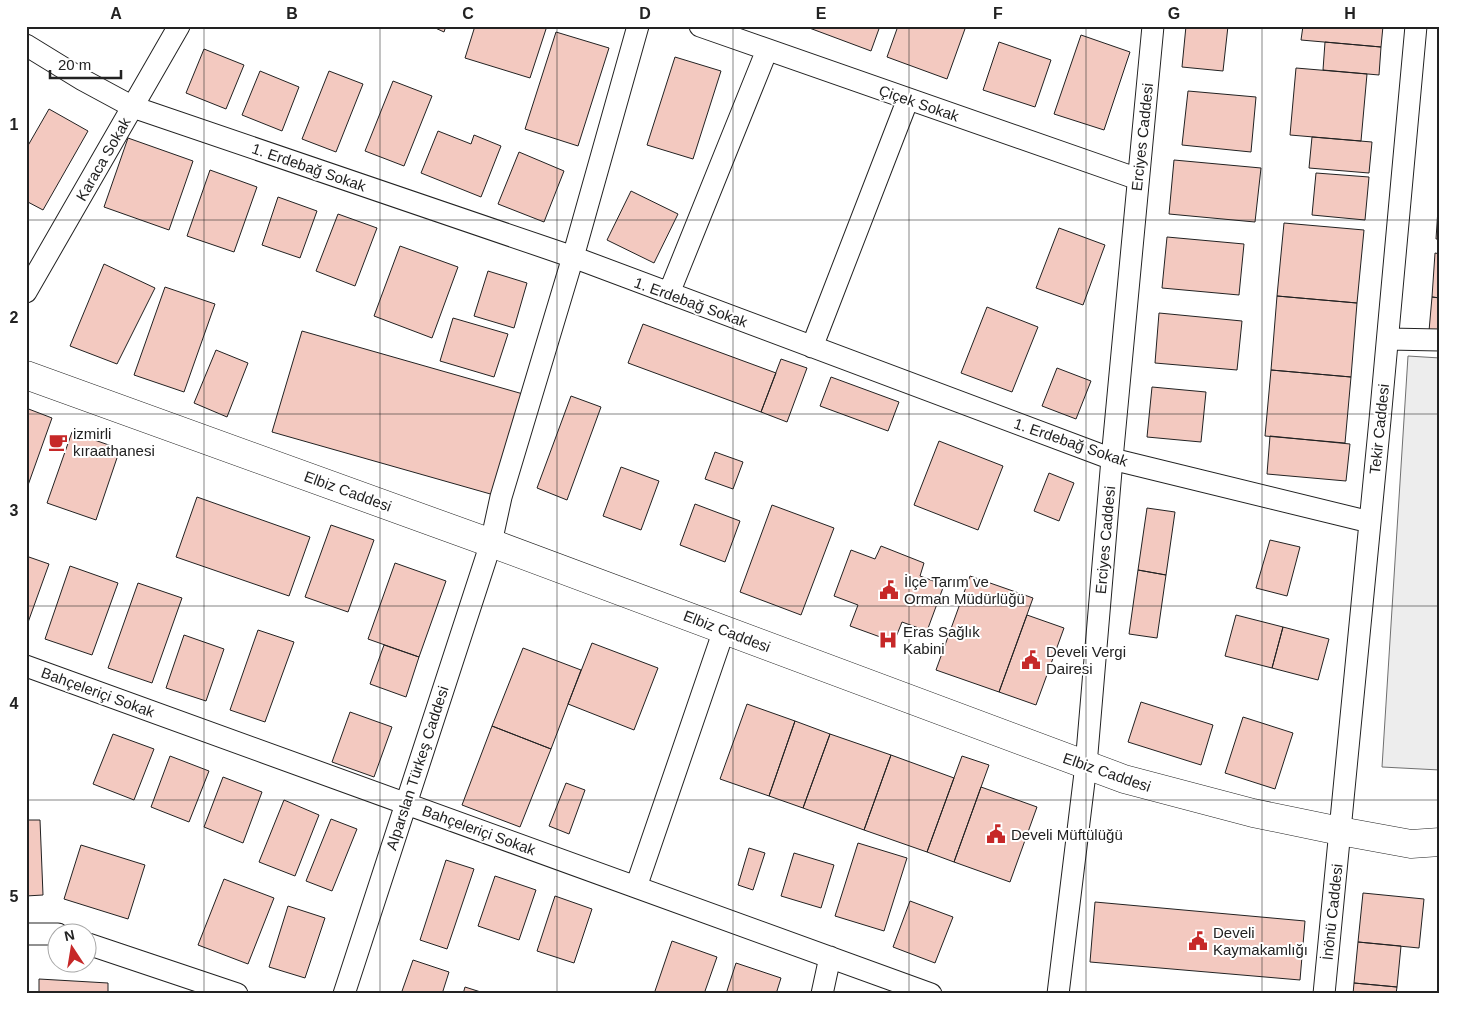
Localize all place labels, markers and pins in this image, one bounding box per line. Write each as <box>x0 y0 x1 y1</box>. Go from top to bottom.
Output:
place label: izmirli kıraathanesi <box>73 425 155 459</box>
cafe icon: izmirli kıraathanesi <box>47 431 69 453</box>
place label: İlçe Tarım ve Orman Müdürlüğü <box>904 573 1025 607</box>
public building icon: İlçe Tarım ve Orman Müdürlüğü <box>878 579 900 601</box>
place label: Eras Sağlık Kabini <box>903 623 980 657</box>
hospital icon: Eras Sağlık Kabini <box>877 629 899 651</box>
place label: Develi Vergi Dairesi <box>1046 643 1126 677</box>
public building icon: Develi Vergi Dairesi <box>1020 649 1042 671</box>
public building icon: Develi Müftülüğü <box>985 823 1007 845</box>
place label: Develi Müftülüğü <box>1011 826 1123 843</box>
place label: Develi Kaymakamlığı <box>1213 924 1308 958</box>
public building icon: Develi Kaymakamlığı <box>1187 930 1209 952</box>

